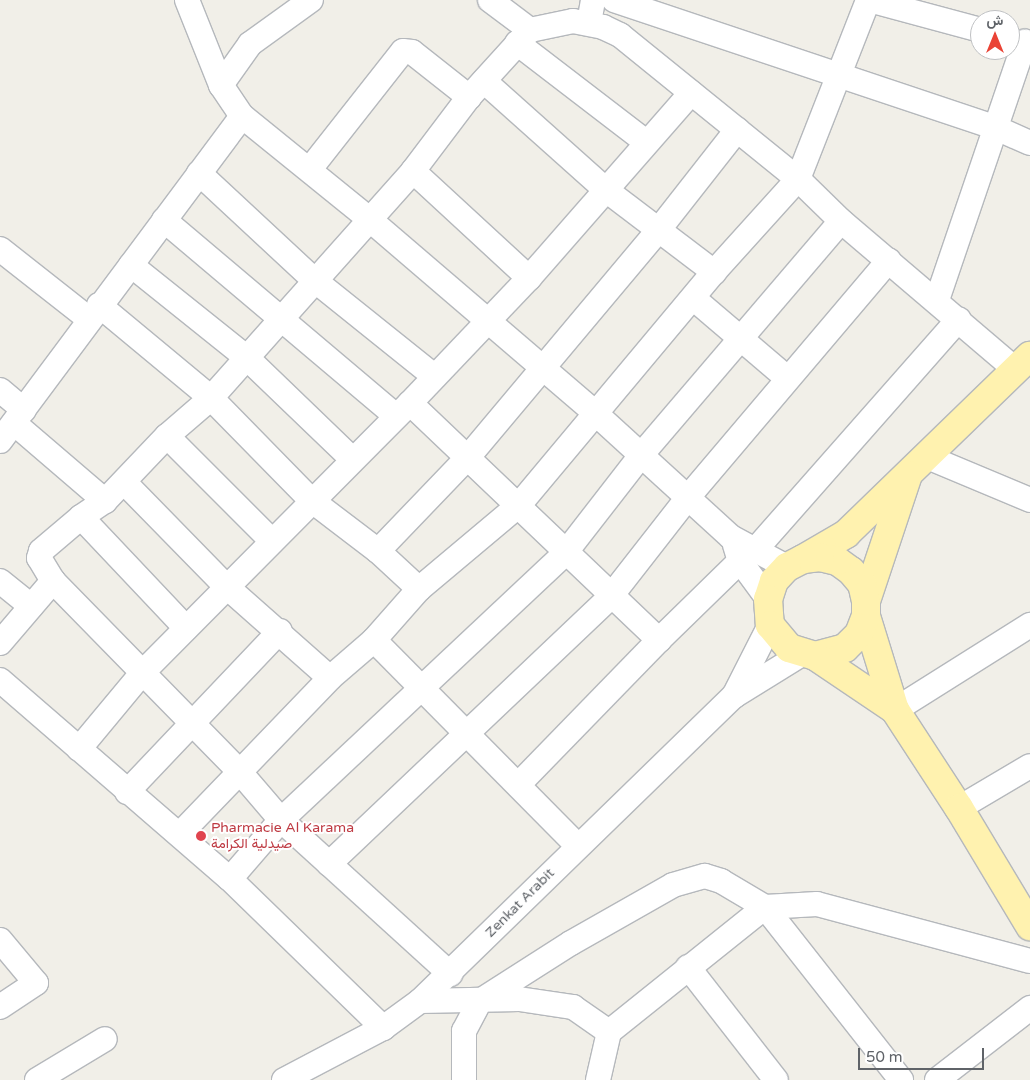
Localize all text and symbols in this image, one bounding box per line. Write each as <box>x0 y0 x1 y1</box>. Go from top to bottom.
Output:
north arrow <box>970 10 1020 60</box>
text: ش <box>987 12 1003 29</box>
place label: Pharmacie Al Karama صيدلية الكرامة <box>211 820 354 852</box>
marker: Pharmacie Al Karama صيدلية الكرامة <box>195 830 207 842</box>
street label: Zenkat Arabit <box>482 865 558 941</box>
scale bar <box>860 1038 986 1070</box>
text: 50 m <box>866 1048 903 1066</box>

